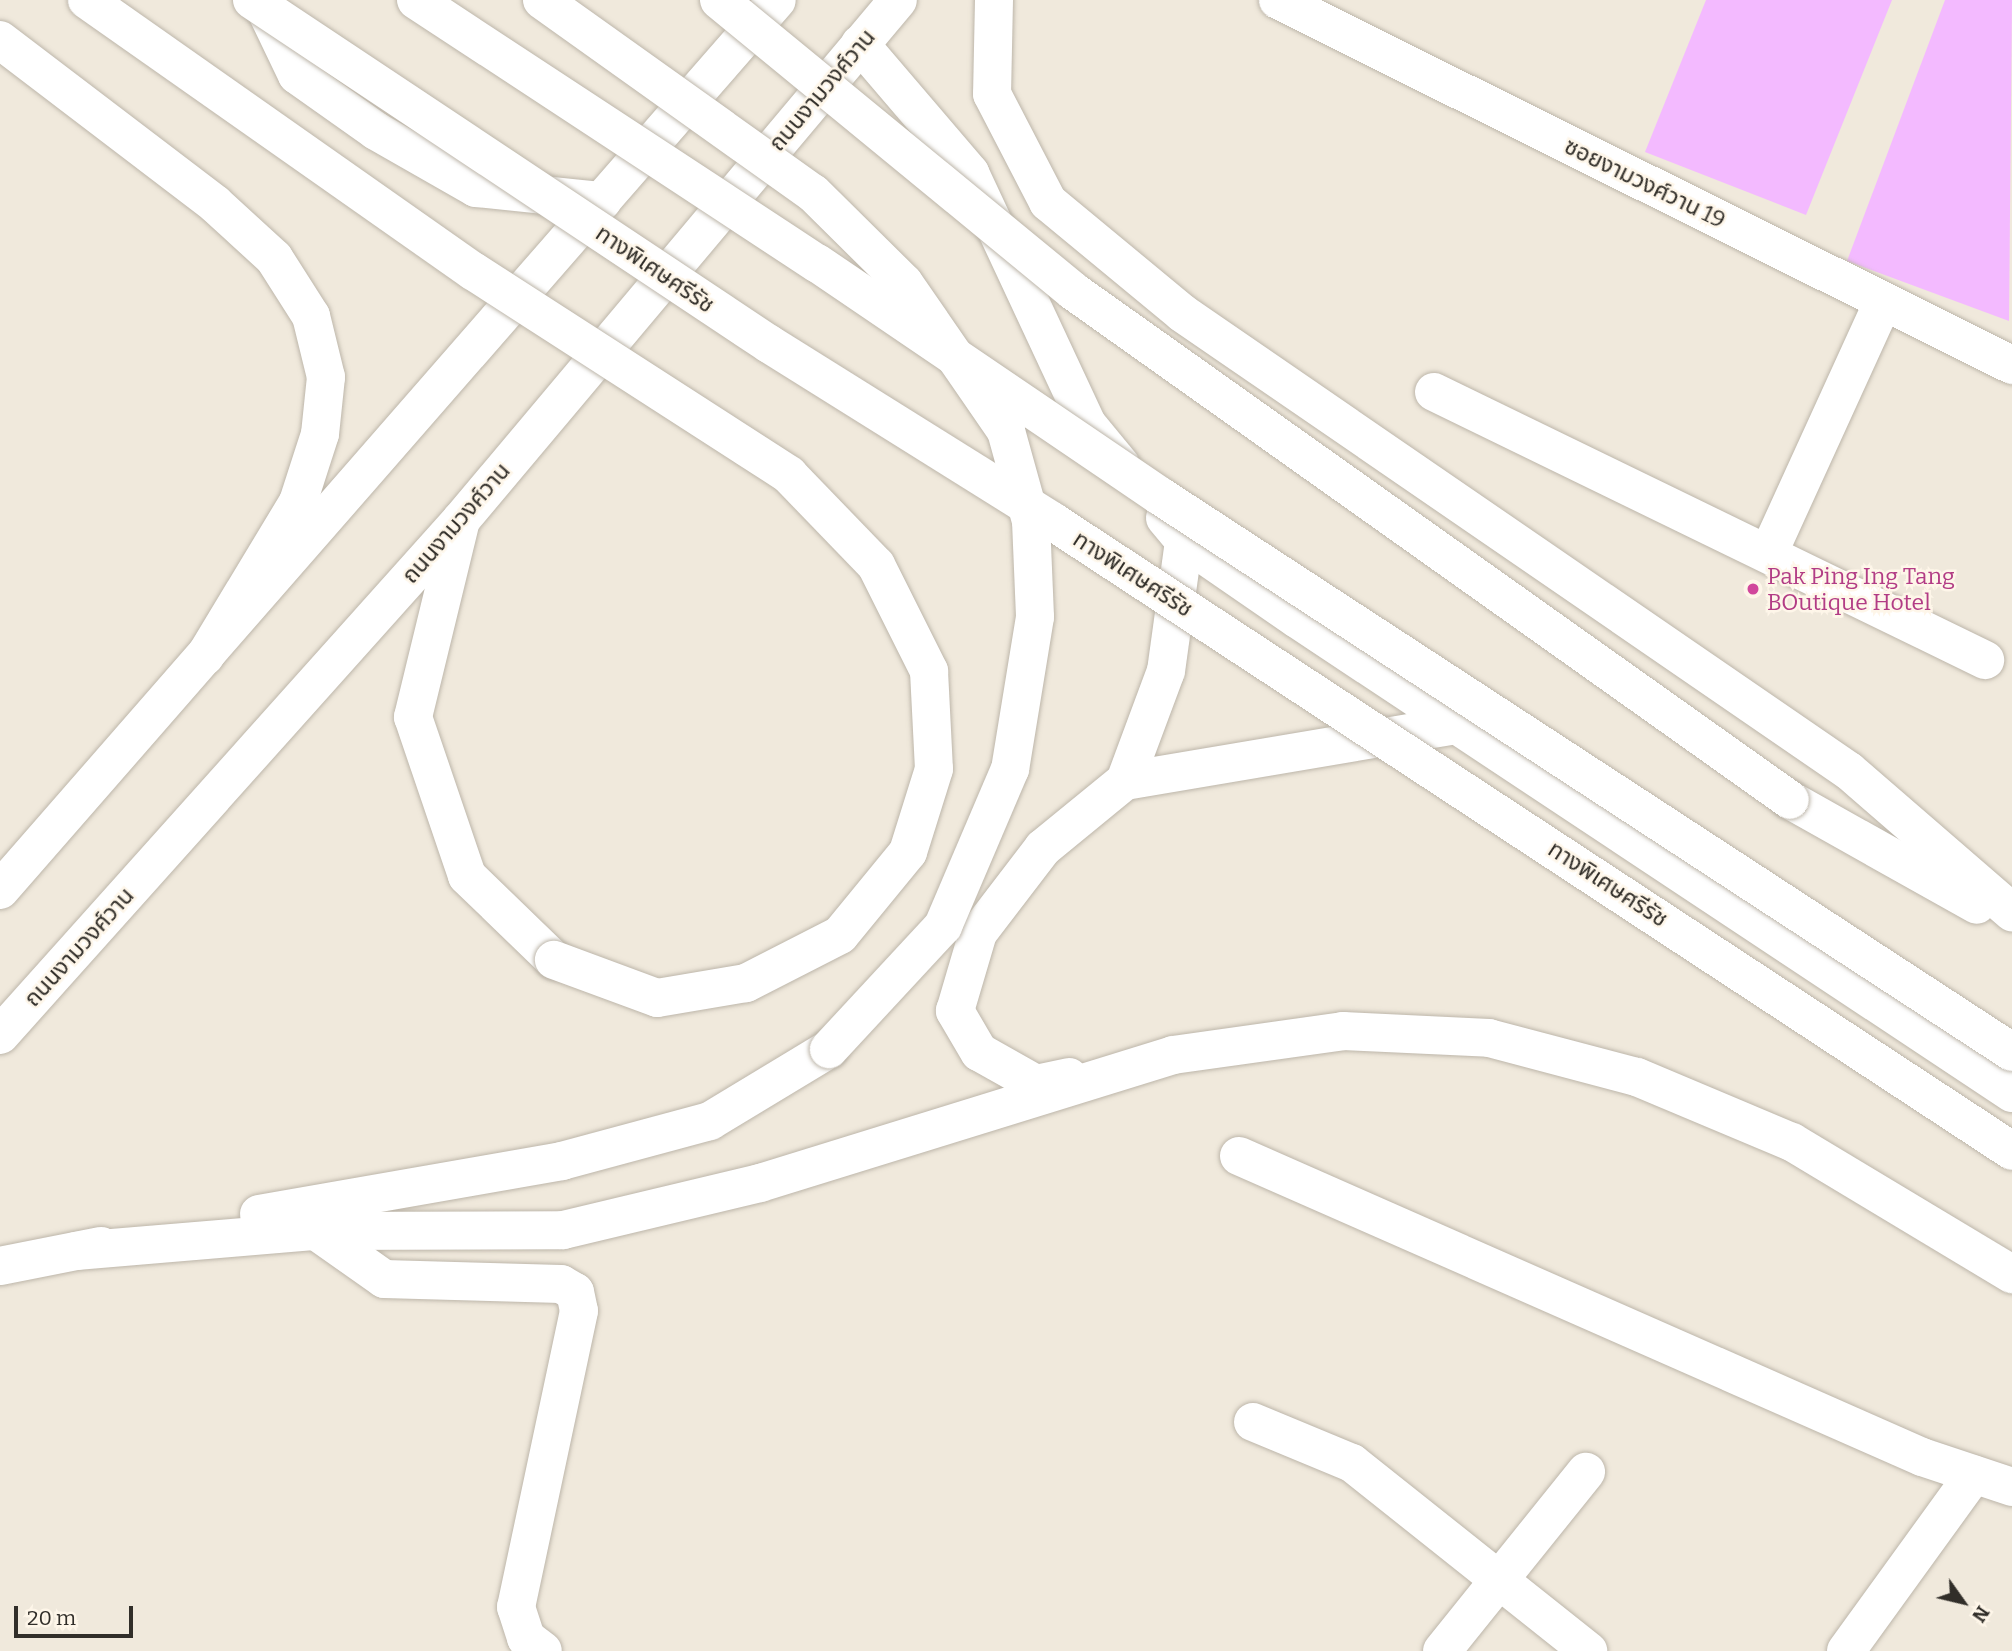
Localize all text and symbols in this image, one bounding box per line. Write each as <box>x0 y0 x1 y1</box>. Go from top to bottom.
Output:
street label: ถนนงามวงศ์วาน <box>763 23 881 157</box>
street label: ซอยงามวงศ์วาน 19 <box>1560 132 1730 234</box>
street label: ทางพิเศษศรีรัช <box>591 219 719 319</box>
street label: ถนนงามวงศ์วาน <box>396 457 516 589</box>
street label: ทางพิเศษศรีรัช <box>1068 525 1198 623</box>
place label: Pak Ping Ing Tang BOutique Hotel <box>1767 562 1955 616</box>
marker: Pak Ping Ing Tang BOutique Hotel <box>1745 581 1761 597</box>
street label: ทางพิเศษศรีรัช <box>1543 835 1673 933</box>
street label: ถนนงามวงศ์วาน <box>18 882 140 1012</box>
north arrow <box>1928 1567 1998 1637</box>
scale bar <box>18 1592 136 1636</box>
text: N <box>1967 1602 1994 1627</box>
text: 20 m <box>27 1605 76 1631</box>

